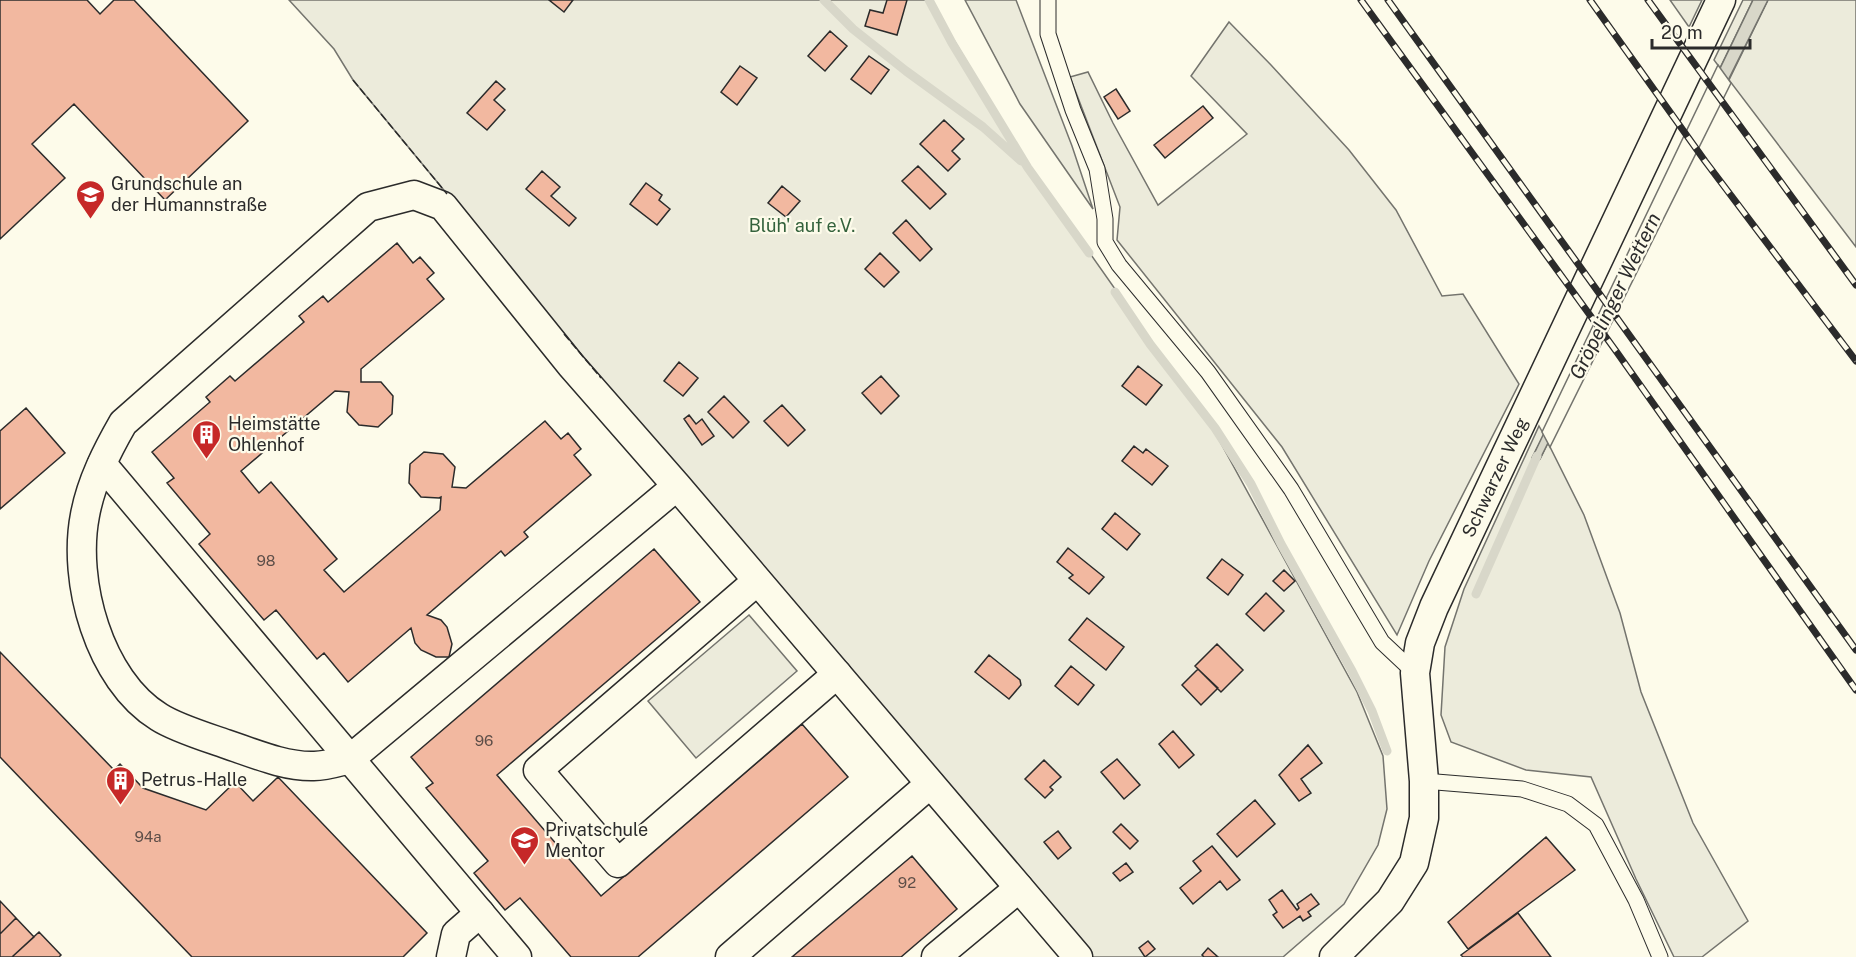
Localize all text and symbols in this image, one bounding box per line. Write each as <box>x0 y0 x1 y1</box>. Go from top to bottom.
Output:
scale bar <box>1652 12 1750 50</box>
text: 20 m <box>1661 22 1703 43</box>
place label: Grundschule an der Humannstraße <box>111 173 267 215</box>
school or university icon: Grundschule an der Humannstraße <box>74 178 106 220</box>
water label: Gröpelinger Wettern <box>1564 209 1666 383</box>
park label: Blüh' auf e.V. <box>749 215 855 236</box>
place label: Heimstätte Ohlenhof <box>228 413 320 455</box>
street label: Schwarzer Weg <box>1457 414 1532 541</box>
building icon: Heimstätte Ohlenhof <box>191 418 223 460</box>
house number: 98 <box>257 552 275 569</box>
house number: 96 <box>475 732 493 749</box>
building icon: Petrus-Halle <box>104 764 136 806</box>
place label: Petrus-Halle <box>141 769 247 790</box>
place label: Privatschule Mentor <box>545 819 648 861</box>
school or university icon: Privatschule Mentor <box>508 824 540 866</box>
house number: 94a <box>134 828 162 845</box>
house number: 92 <box>898 874 916 891</box>

